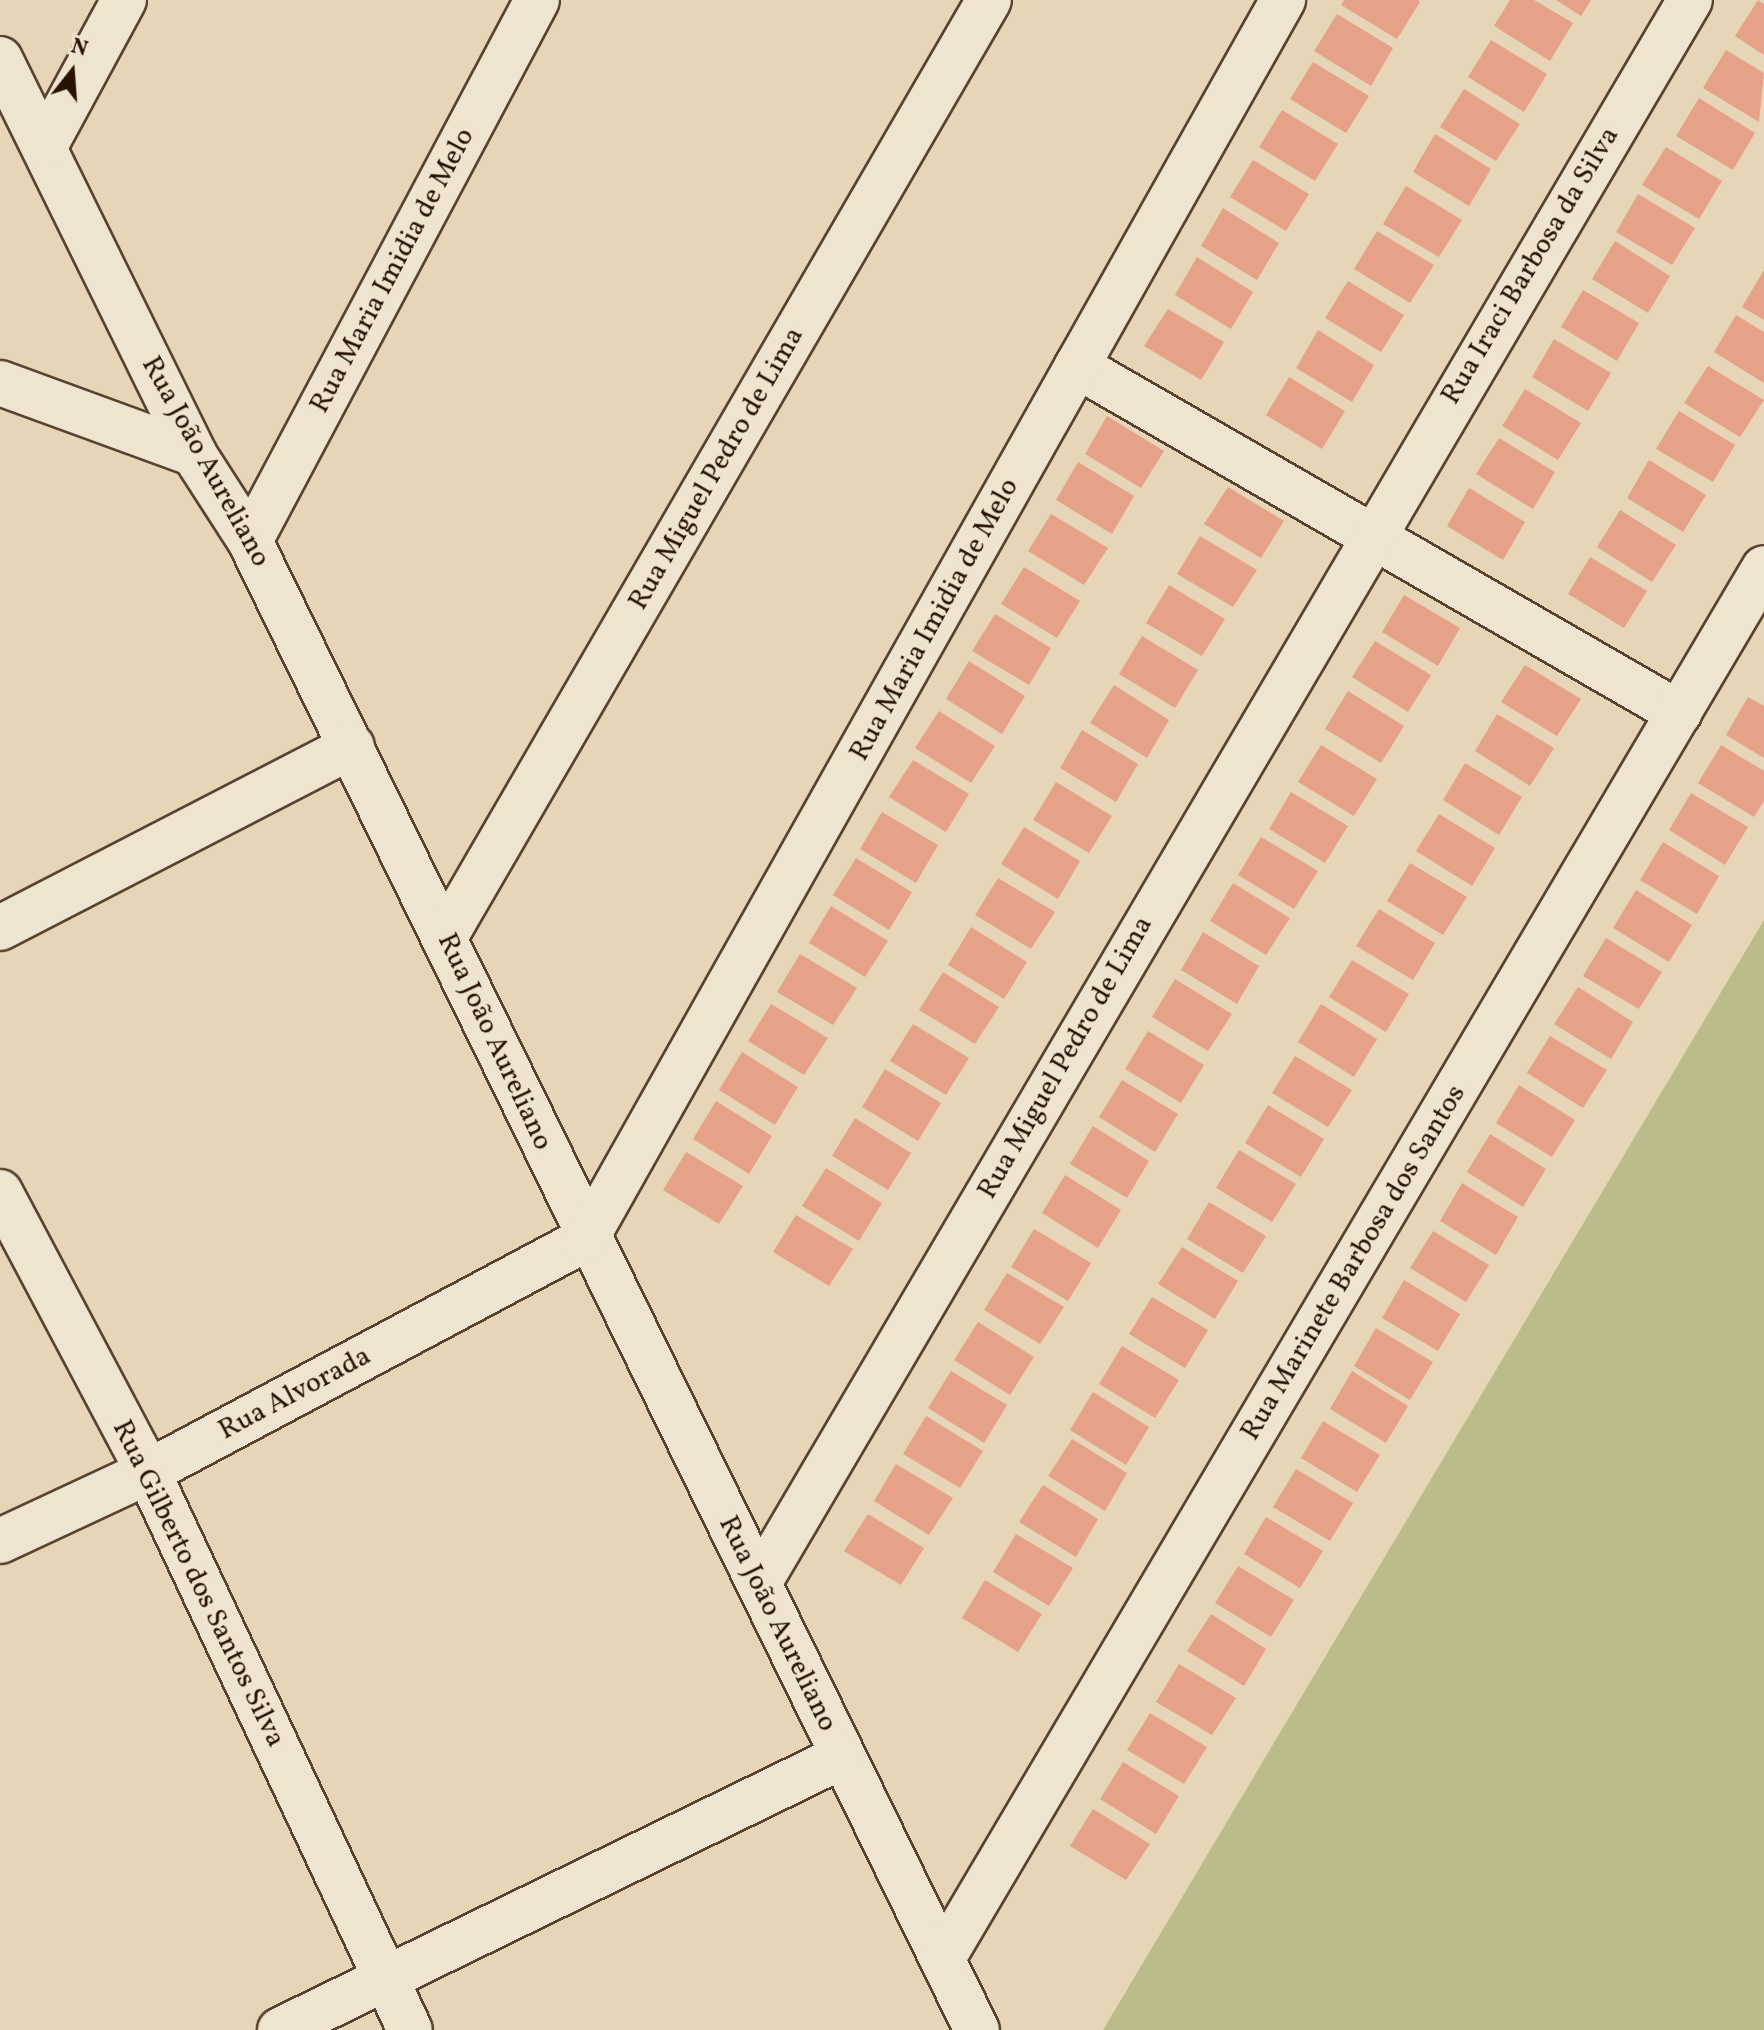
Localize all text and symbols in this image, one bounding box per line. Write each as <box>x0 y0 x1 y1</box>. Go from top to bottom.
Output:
text: N <box>67 31 91 66</box>
north arrow <box>32 32 112 112</box>
street label: Rua Iraci Barbosa da Silva <box>1435 121 1627 411</box>
street label: Rua Maria Imidia de Melo <box>304 123 482 419</box>
street label: Rua Miguel Pedro de Lima <box>622 322 812 616</box>
street label: Rua João Aureliano <box>133 351 277 573</box>
street label: Rua Maria Imidia de Melo <box>843 473 1027 767</box>
street label: Rua Miguel Pedro de Lima <box>971 911 1161 1205</box>
street label: Rua João Aureliano <box>429 928 559 1156</box>
street label: Rua Marinete Barbosa dos Santos <box>1234 1079 1474 1447</box>
street label: Rua Alvorada <box>213 1340 377 1448</box>
street label: Rua Gilberto dos Santos Silva <box>104 1415 292 1753</box>
street label: Rua João Aureliano <box>710 1511 844 1737</box>

